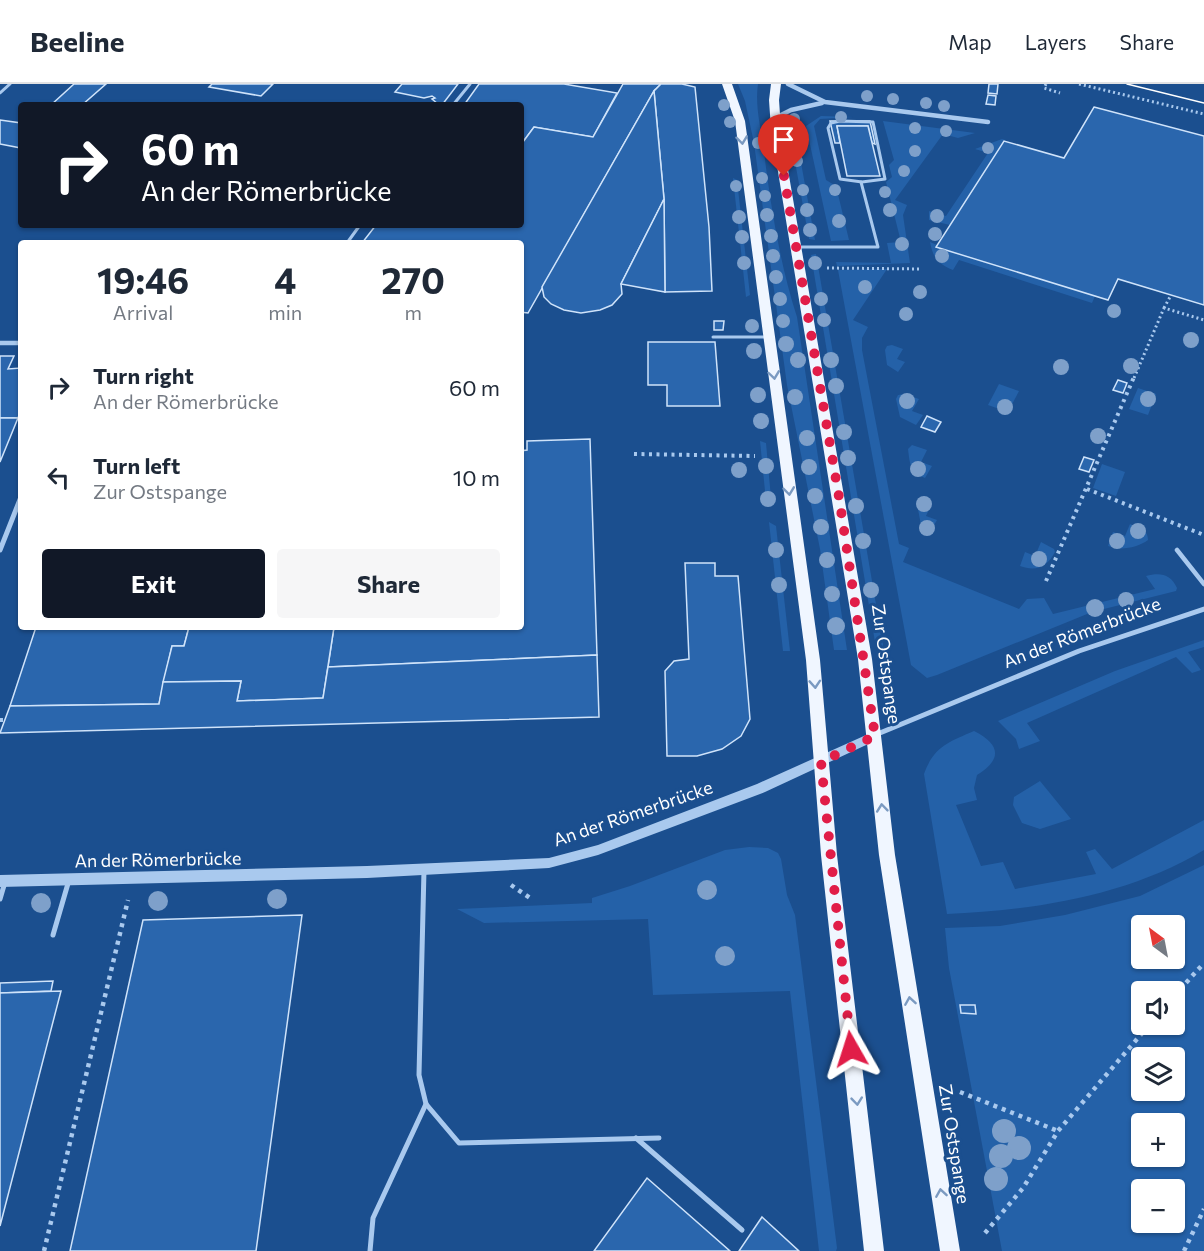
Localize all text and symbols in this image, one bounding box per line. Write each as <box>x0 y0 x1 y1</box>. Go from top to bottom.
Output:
text: Beeline <box>30 24 124 58</box>
text: Map <box>948 29 992 54</box>
text: Layers <box>1025 29 1087 54</box>
text: Share <box>1120 29 1174 54</box>
pin <box>758 114 809 176</box>
text: 60 m <box>141 122 240 174</box>
icon: arrive <box>767 123 800 156</box>
icon: right <box>42 126 120 204</box>
one-way arrow <box>735 135 748 145</box>
text: An der Römerbrücke <box>141 174 391 207</box>
text: 19:46 <box>97 257 189 301</box>
text: 4 <box>274 257 296 301</box>
text: 270 <box>381 257 445 301</box>
text: Arrival <box>113 300 173 324</box>
text: min <box>268 300 302 324</box>
text: m <box>404 300 422 324</box>
text: Turn right <box>93 362 194 389</box>
one-way arrow <box>768 370 780 379</box>
icon: right <box>42 371 75 404</box>
text: 60 m <box>449 374 500 401</box>
text: An der Römerbrücke <box>93 389 279 413</box>
text: Turn left <box>93 452 180 479</box>
icon: left <box>42 461 75 494</box>
text: 10 m <box>453 464 500 491</box>
text: Zur Ostspange <box>93 479 227 503</box>
one-way arrow <box>782 487 794 496</box>
button: Exit <box>42 549 265 618</box>
button: Share <box>277 549 500 618</box>
street label: An der Römerbrücke <box>1000 592 1164 672</box>
street label: Zur Ostspange <box>868 603 906 725</box>
one-way arrow <box>808 680 821 689</box>
street label: An der Römerbrücke <box>550 775 715 851</box>
one-way arrow <box>876 803 889 812</box>
street label: An der Römerbrücke <box>74 847 242 871</box>
north arrow <box>1131 915 1185 969</box>
map controls <box>1131 915 1185 1233</box>
button: sound <box>1131 981 1185 1035</box>
one-way arrow <box>904 996 917 1006</box>
position arrow <box>819 1017 883 1081</box>
button: layers <box>1131 1047 1185 1101</box>
street label: Zur Ostspange <box>935 1083 975 1205</box>
one-way arrow <box>850 1096 863 1106</box>
button: + <box>1131 1113 1185 1167</box>
button: − <box>1131 1179 1185 1233</box>
one-way arrow <box>935 1189 947 1198</box>

